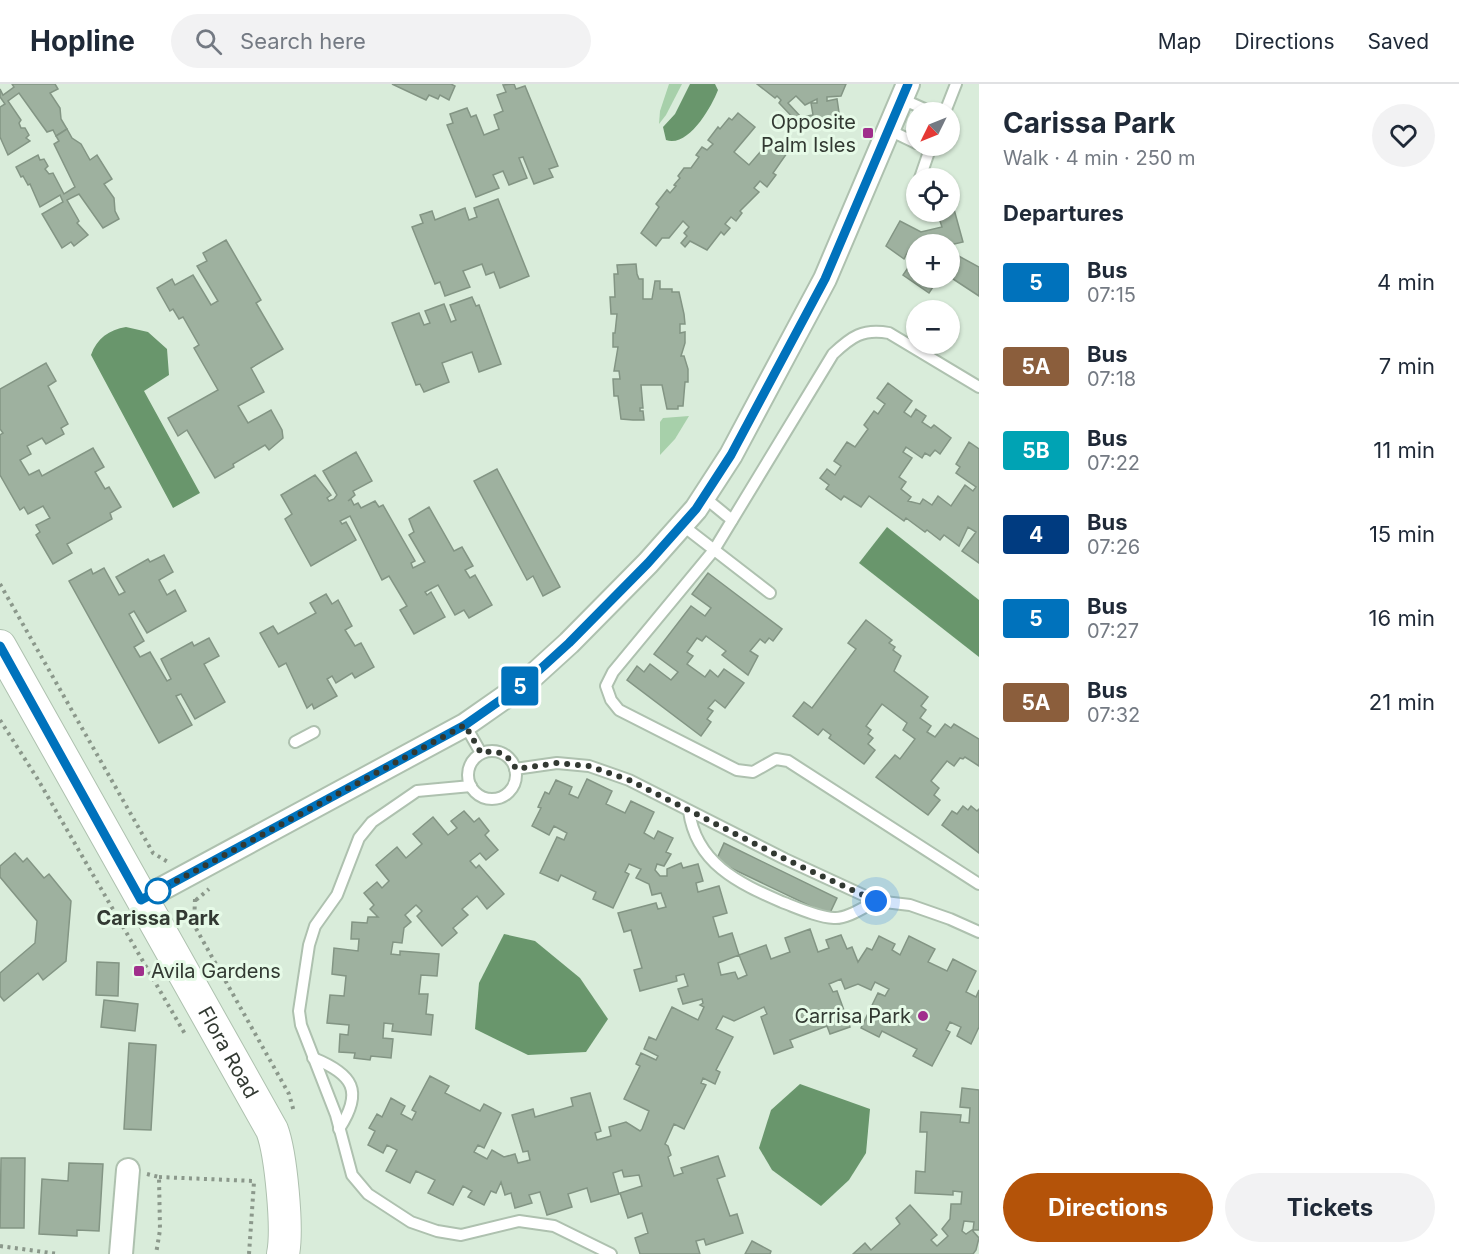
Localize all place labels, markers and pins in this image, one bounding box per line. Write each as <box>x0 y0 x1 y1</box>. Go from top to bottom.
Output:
place label: Opposite Palm Isles <box>761 110 856 157</box>
marker: Opposite Palm Isles <box>861 126 875 140</box>
marker: Carissa Park <box>145 878 171 904</box>
place label: Carissa Park <box>96 906 220 930</box>
place label: Avila Gardens <box>151 959 281 983</box>
marker: Avila Gardens <box>132 964 146 978</box>
place label: Carrisa Park <box>794 1004 911 1028</box>
marker: Carrisa Park <box>916 1009 930 1023</box>

